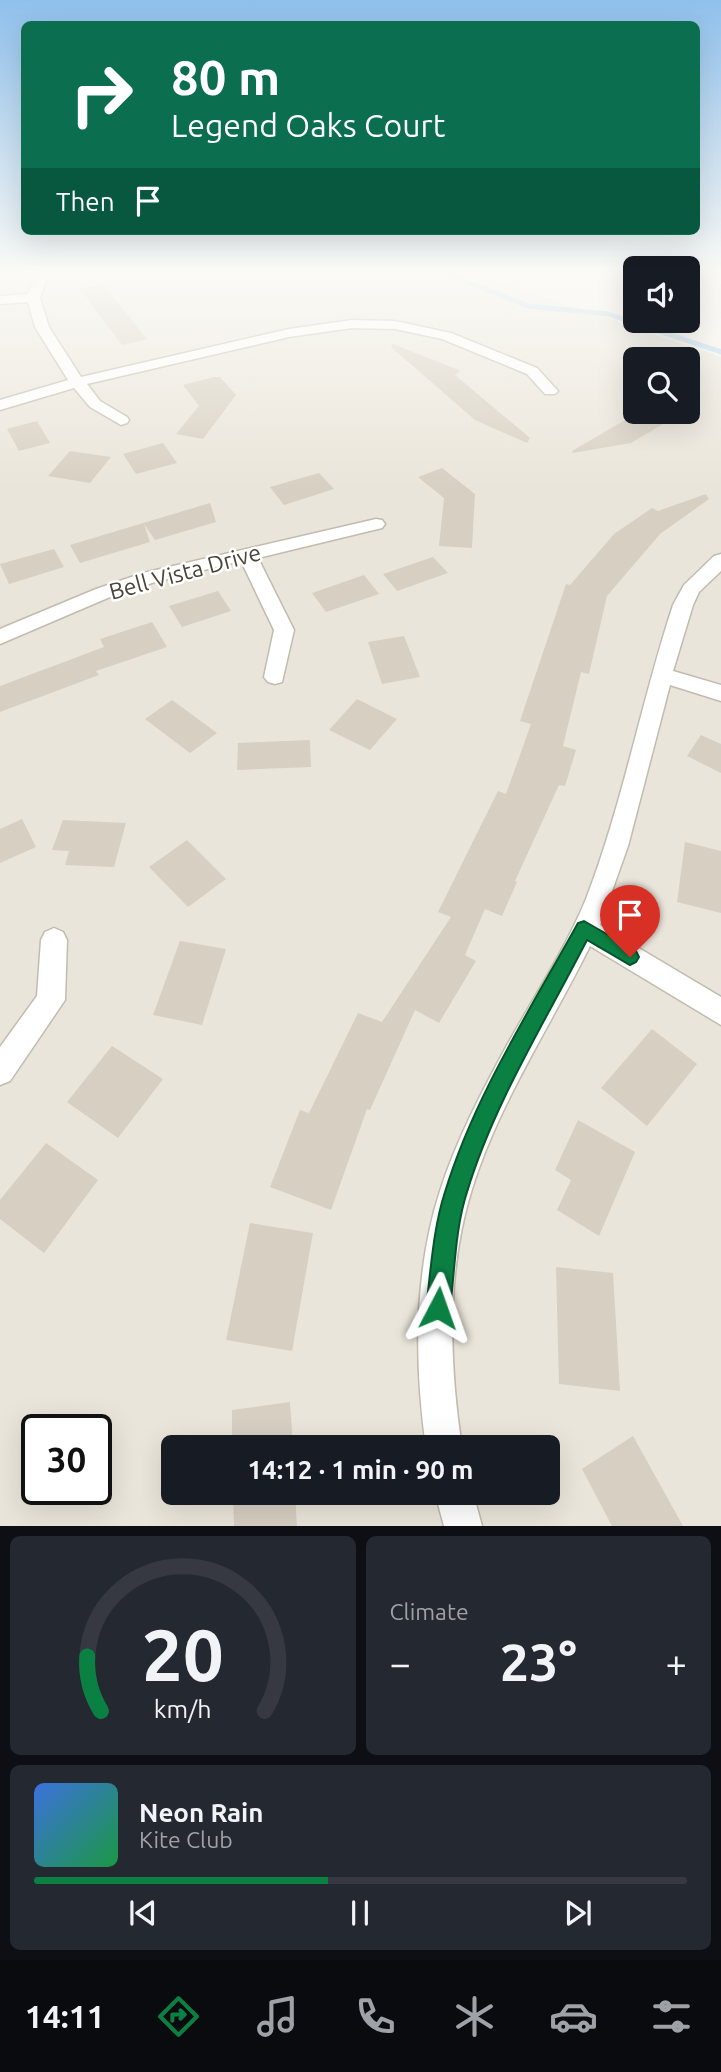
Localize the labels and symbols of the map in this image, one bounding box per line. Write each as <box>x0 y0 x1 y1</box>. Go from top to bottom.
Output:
street label: Bell Vista Drive <box>106 539 263 604</box>
pin <box>600 885 660 957</box>
position arrow <box>401 1271 475 1345</box>
speed limit sign: 30 <box>21 1414 112 1505</box>

